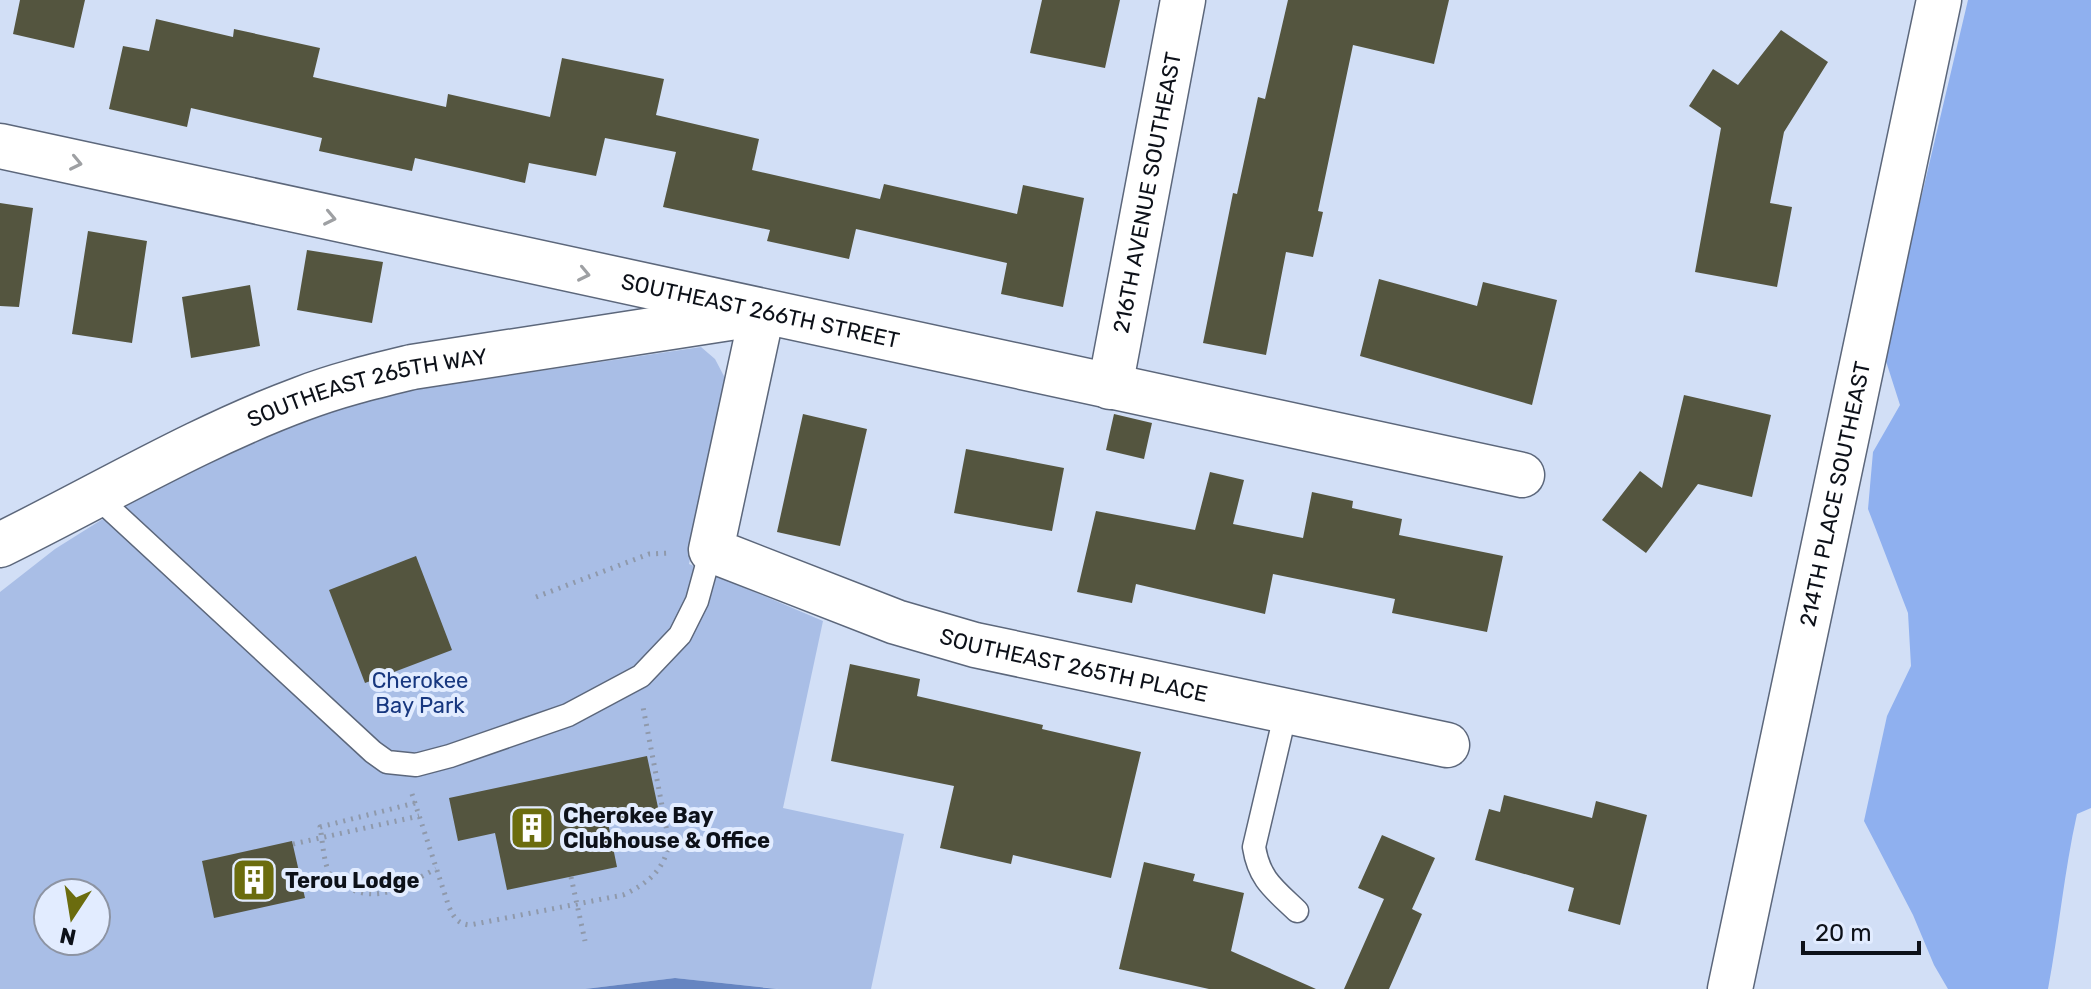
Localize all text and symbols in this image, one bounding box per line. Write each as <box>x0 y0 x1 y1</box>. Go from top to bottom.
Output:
street label: 216TH AVENUE SOUTHEAST <box>1107 49 1186 335</box>
one-way arrow <box>69 154 83 171</box>
one-way arrow <box>323 209 337 226</box>
one-way arrow <box>577 265 591 282</box>
street label: SOUTHEAST 266TH STREET <box>619 267 902 354</box>
street label: SOUTHEAST 265TH WAY <box>243 342 489 433</box>
street label: 214TH PLACE SOUTHEAST <box>1793 359 1876 629</box>
street label: SOUTHEAST 265TH PLACE <box>937 622 1210 707</box>
park label: Cherokee Bay Park <box>372 667 468 719</box>
place label: Cherokee Bay Clubhouse & Office <box>563 802 770 854</box>
building icon: Cherokee Bay Clubhouse & Office <box>508 804 556 852</box>
building icon: Terou Lodge <box>230 856 278 904</box>
place label: Terou Lodge <box>285 867 419 894</box>
north arrow <box>32 877 112 957</box>
scale bar <box>1803 905 1919 955</box>
text: 20 m <box>1815 919 1872 947</box>
text: N <box>57 921 78 951</box>

